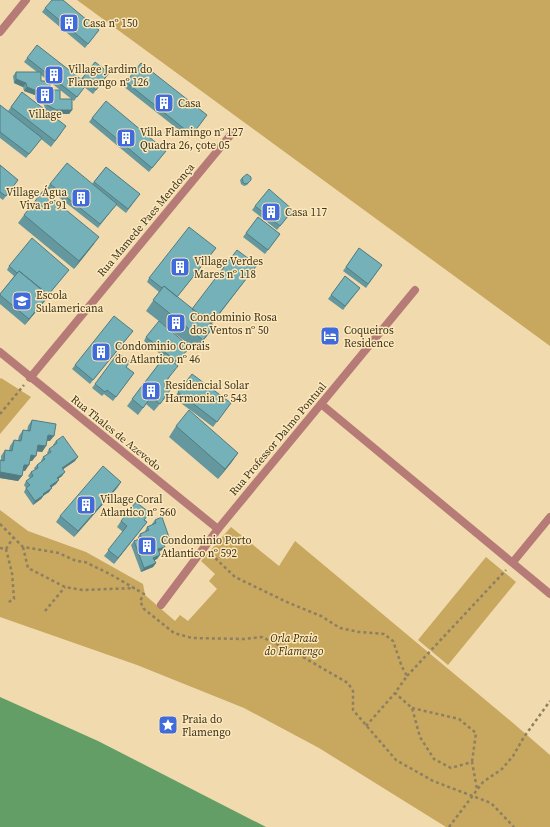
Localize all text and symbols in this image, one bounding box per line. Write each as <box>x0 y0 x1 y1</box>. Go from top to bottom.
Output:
building icon: Casa nº 150 <box>58 12 80 34</box>
place label: Casa nº 150 <box>83 16 138 31</box>
place label: Village Jardim do Flamengo nº 126 <box>68 62 152 90</box>
building icon: Village Jardim do Flamengo nº 126 <box>43 64 65 86</box>
building icon: Village <box>34 84 56 106</box>
building icon: Casa <box>153 92 175 114</box>
place label: Casa <box>178 96 201 111</box>
place label: Village <box>28 107 62 122</box>
place label: Villa Flamingo nº 127 Quadra 26, çote 05 <box>140 125 244 153</box>
building icon: Villa Flamingo nº 127 Quadra 26, çote 05 <box>115 127 137 149</box>
street label: Rua Mamede Paes Mendonça <box>94 160 198 280</box>
place label: Village Água Viva nº 91 <box>6 185 67 213</box>
building icon: Village Água Viva nº 91 <box>70 187 92 209</box>
building icon: Casa 117 <box>260 201 282 223</box>
place label: Casa 117 <box>285 205 327 220</box>
place label: Village Verdes Mares nº 118 <box>194 254 263 282</box>
building icon: Village Verdes Mares nº 118 <box>169 256 191 278</box>
place label: Escola Sulamericana <box>36 288 104 316</box>
school or university icon: Escola Sulamericana <box>11 290 33 312</box>
place label: Condominio Rosa dos Ventos nº 50 <box>190 310 278 338</box>
building icon: Condominio Rosa dos Ventos nº 50 <box>165 312 187 334</box>
place label: Coqueiros Residence <box>344 323 395 351</box>
hotel icon: Coqueiros Residence <box>319 325 341 347</box>
place label: Condominio Corais do Atlantico nº 46 <box>115 339 210 367</box>
building icon: Condominio Corais do Atlantico nº 46 <box>90 341 112 363</box>
place label: Residencial Solar Harmonia nº 543 <box>165 378 250 406</box>
street label: Rua Professor Dalmo Pontual <box>226 379 330 499</box>
building icon: Residencial Solar Harmonia nº 543 <box>140 380 162 402</box>
street label: Rua Thales de Azevedo <box>68 392 164 474</box>
place label: Village Coral Atlantico nº 560 <box>100 492 177 520</box>
building icon: Village Coral Atlantico nº 560 <box>75 494 97 516</box>
place label: Condominio Porto Atlantico nº 592 <box>161 533 251 561</box>
building icon: Condominio Porto Atlantico nº 592 <box>136 535 158 557</box>
park label: Orla Praia do Flamengo <box>265 631 324 659</box>
place label: Praia do Flamengo <box>182 712 231 740</box>
place icon: Praia do Flamengo <box>157 714 179 736</box>

